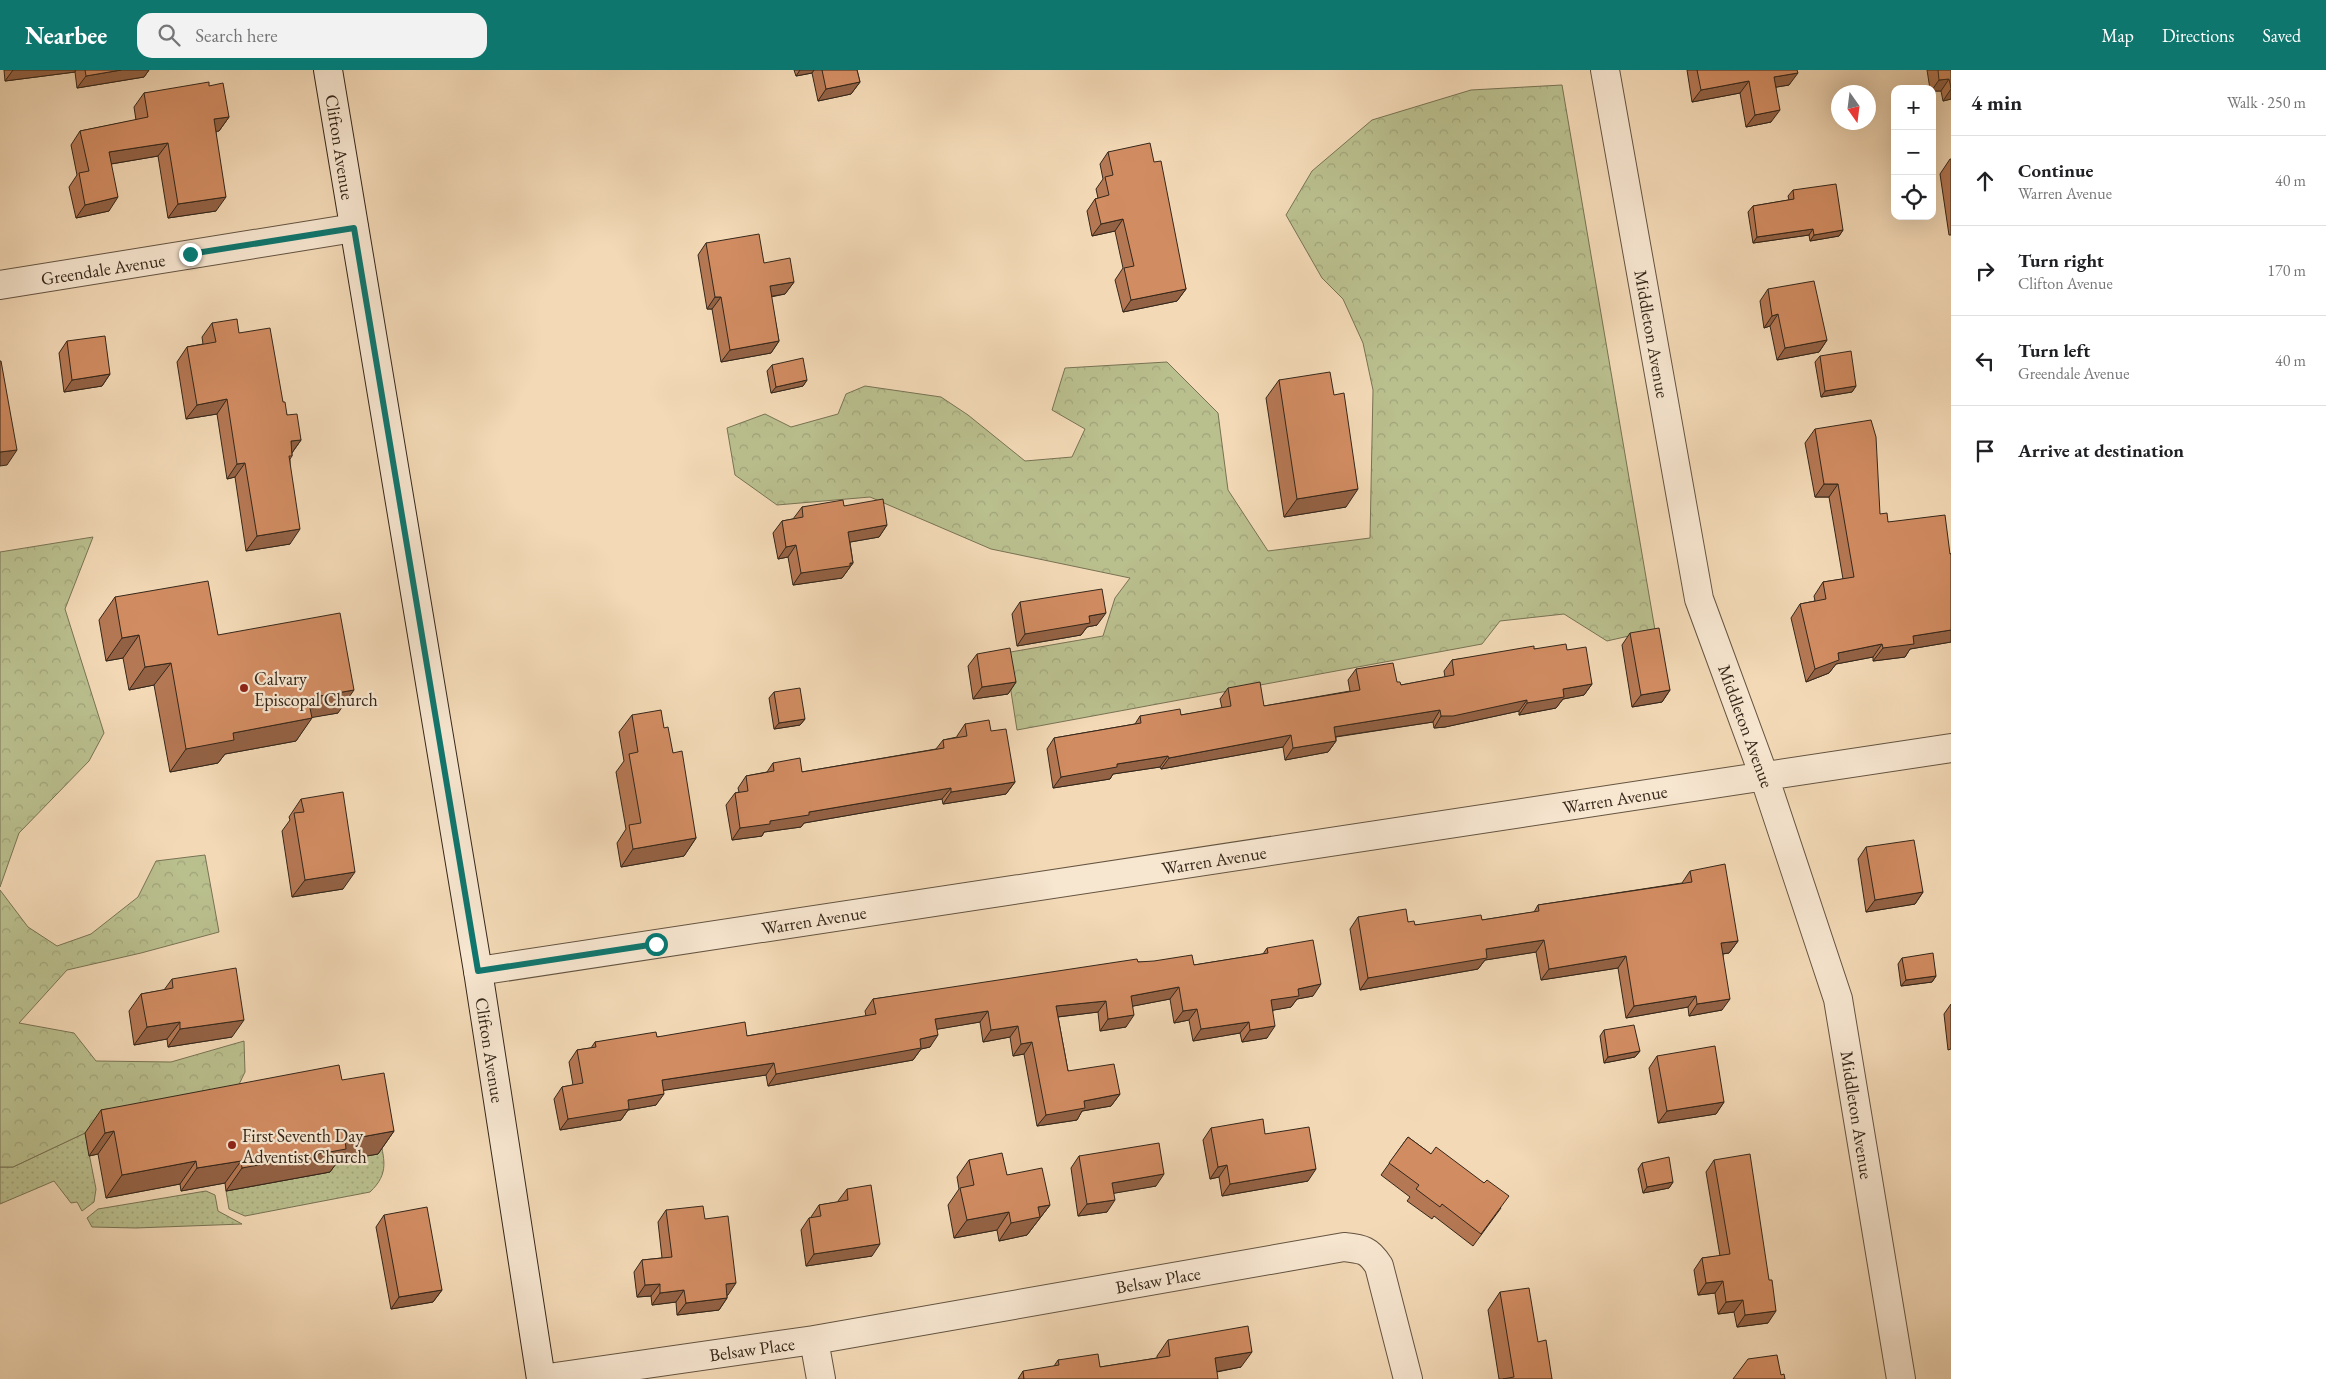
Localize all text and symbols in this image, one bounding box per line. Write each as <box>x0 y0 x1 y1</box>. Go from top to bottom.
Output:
search box <box>137 13 487 58</box>
text: Nearbee <box>25 20 107 51</box>
icon: search <box>155 21 183 49</box>
text: Search here <box>195 23 278 48</box>
text: Map <box>2102 24 2134 47</box>
text: Directions <box>2162 24 2234 47</box>
text: Saved <box>2262 24 2301 47</box>
north arrow <box>1831 85 1876 130</box>
map controls <box>1891 85 1936 220</box>
button: + <box>1891 85 1936 130</box>
text: 4 min <box>1971 89 2022 116</box>
text: Walk · 250 m <box>2227 92 2306 113</box>
street label: Clifton Avenue <box>320 93 360 201</box>
button: − <box>1891 130 1936 175</box>
text: Continue <box>2018 158 2093 183</box>
icon: ahead <box>1971 167 1999 195</box>
text: 40 m <box>2275 170 2306 191</box>
button: locate <box>1891 175 1936 220</box>
text: Warren Avenue <box>2018 183 2112 204</box>
route end <box>179 243 202 266</box>
street label: Greendale Avenue <box>39 248 167 290</box>
text: Turn right <box>2018 248 2104 273</box>
icon: right <box>1971 257 1999 285</box>
text: 170 m <box>2267 260 2306 281</box>
street label: Middleton Avenue <box>1629 268 1675 400</box>
text: Clifton Avenue <box>2018 273 2113 294</box>
text: Turn left <box>2018 338 2090 363</box>
icon: left <box>1971 347 1999 375</box>
text: 40 m <box>2275 350 2306 371</box>
text: Greendale Avenue <box>2018 363 2129 384</box>
icon: arrive <box>1971 437 1999 465</box>
text: Arrive at destination <box>2018 438 2184 463</box>
street label: Middleton Avenue <box>1713 661 1779 791</box>
place label: Calvary Episcopal Church <box>254 667 378 711</box>
marker: Calvary Episcopal Church <box>238 682 250 694</box>
street label: Warren Avenue <box>1561 779 1669 819</box>
street label: Warren Avenue <box>1160 840 1268 880</box>
street label: Warren Avenue <box>760 900 868 940</box>
route start <box>645 933 668 956</box>
street label: Clifton Avenue <box>470 996 510 1104</box>
street label: Middleton Avenue <box>1836 1049 1878 1181</box>
place label: First Seventh Day Adventist Church <box>241 1124 367 1168</box>
marker: First Seventh Day Adventist Church <box>226 1139 238 1151</box>
street label: Belsaw Place <box>1114 1261 1202 1299</box>
street label: Belsaw Place <box>708 1332 796 1366</box>

